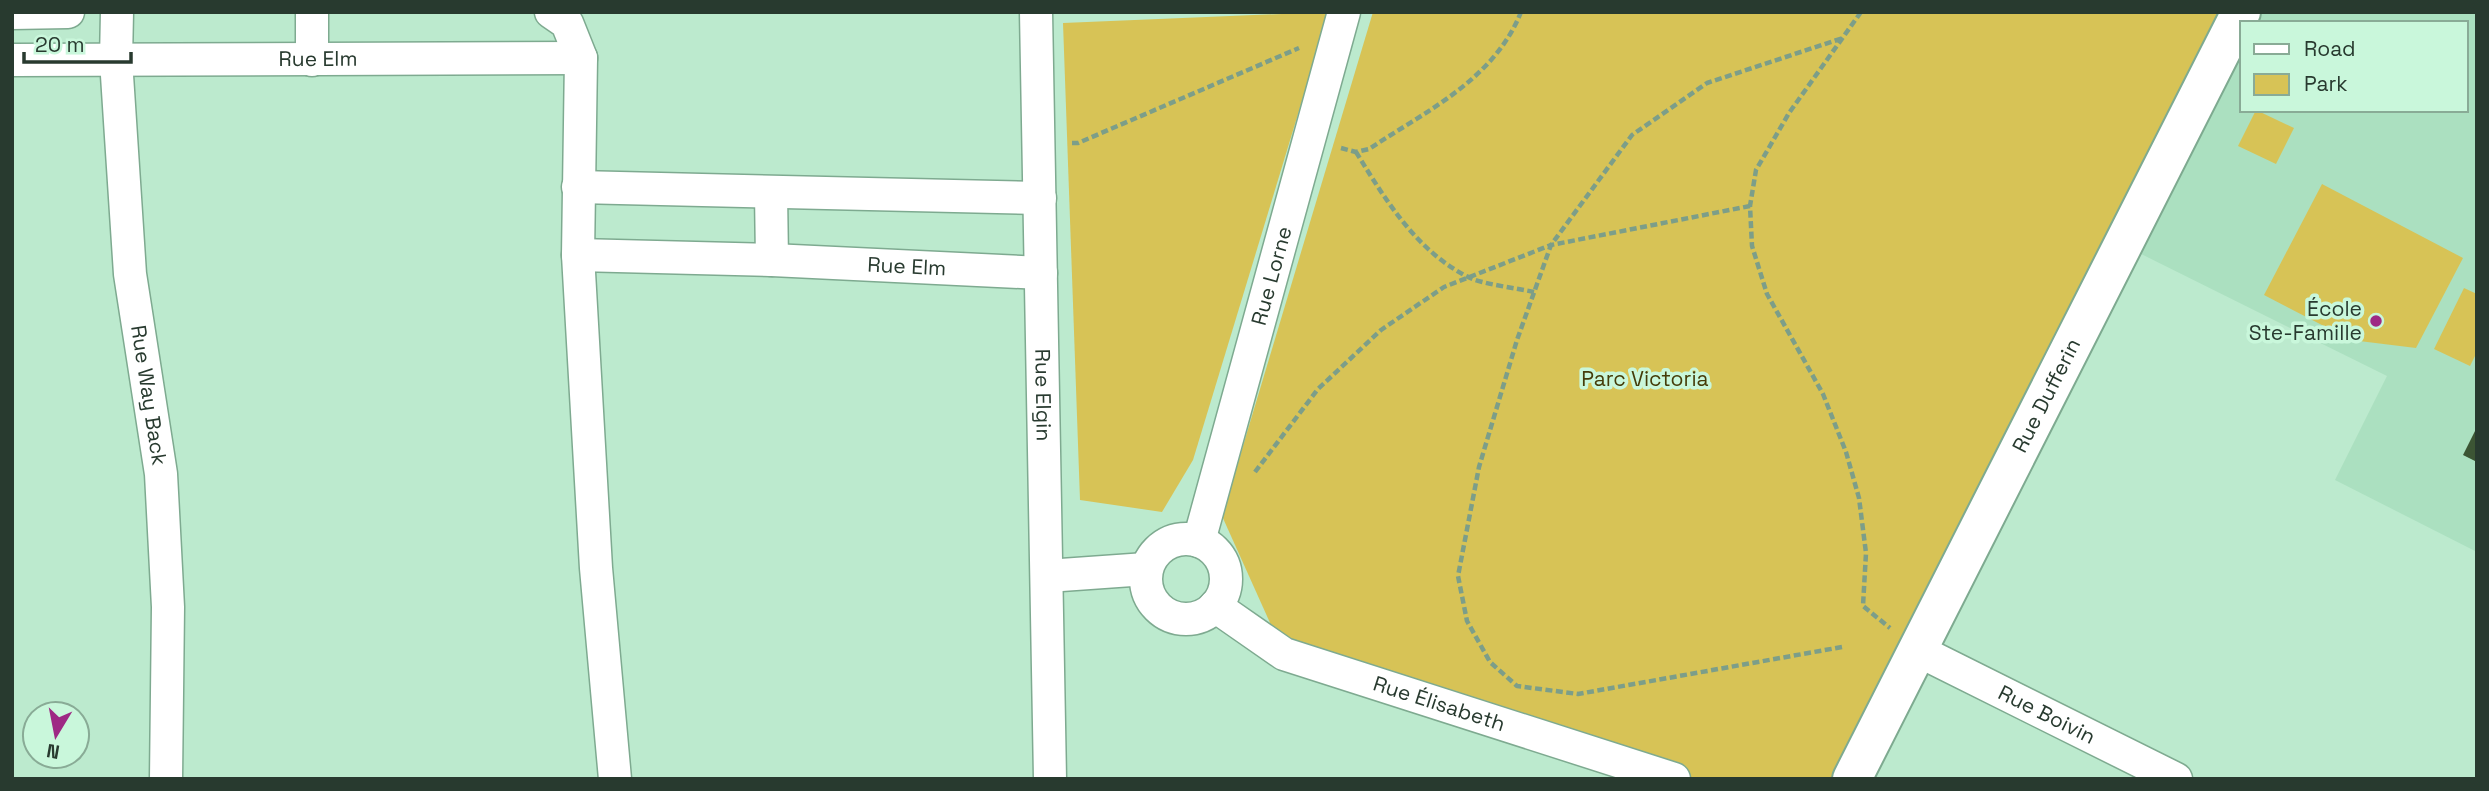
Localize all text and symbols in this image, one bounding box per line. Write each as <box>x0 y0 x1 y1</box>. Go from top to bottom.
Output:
scale bar <box>24 21 131 65</box>
legend <box>2240 21 2468 112</box>
text: 20 m <box>35 31 85 58</box>
text: Road <box>2304 35 2356 62</box>
street label: Rue Elm <box>278 45 358 72</box>
text: Park <box>2304 70 2348 97</box>
street label: Rue Lorne <box>1245 223 1298 328</box>
street label: Rue Elm <box>867 251 947 281</box>
place label: École Ste-Famille <box>2249 295 2362 346</box>
marker: École Ste-Famille <box>2368 313 2384 329</box>
street label: Rue Way Back <box>125 323 173 467</box>
street label: Rue Dufferin <box>2006 334 2086 457</box>
street label: Rue Elgin <box>1029 348 1058 441</box>
park label: Parc Victoria <box>1581 365 1709 392</box>
street label: Rue Élisabeth <box>1370 669 1509 737</box>
street label: Rue Boivin <box>1994 679 2100 750</box>
north arrow <box>21 700 91 770</box>
text: N <box>45 738 62 765</box>

